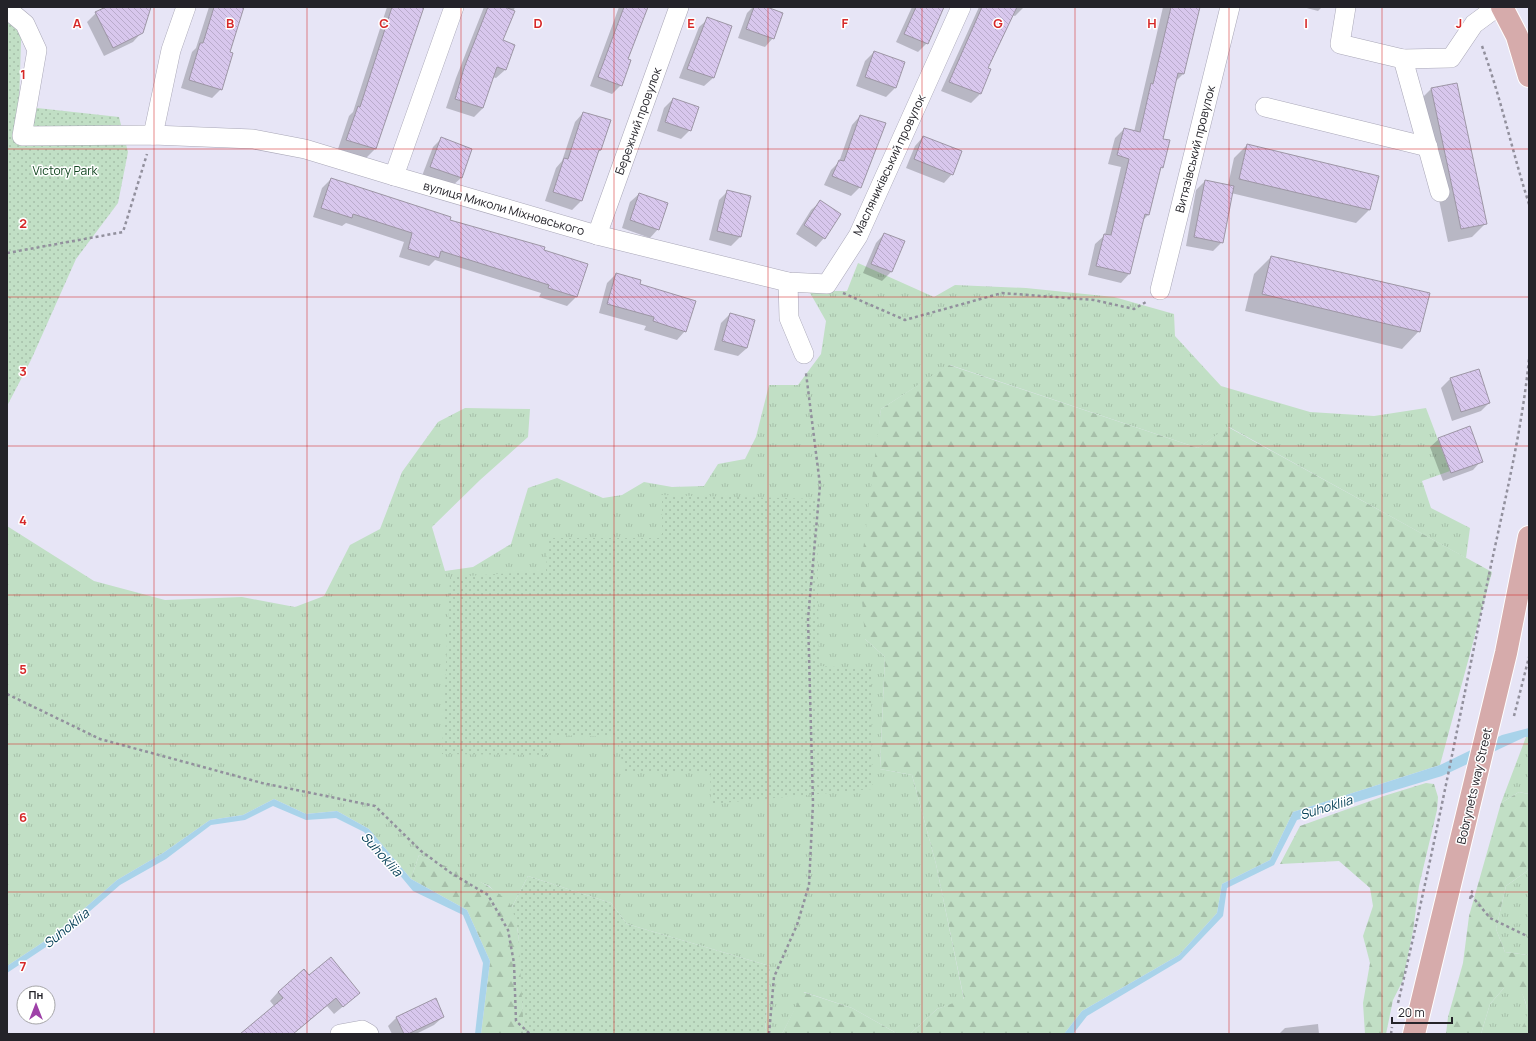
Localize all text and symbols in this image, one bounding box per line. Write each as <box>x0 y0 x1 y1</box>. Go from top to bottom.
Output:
text: A <box>73 14 82 32</box>
text: B <box>226 14 234 32</box>
text: C <box>379 14 389 32</box>
text: D <box>533 14 543 32</box>
text: E <box>687 14 695 32</box>
text: F <box>842 14 849 32</box>
text: G <box>993 14 1003 32</box>
text: H <box>1147 14 1157 32</box>
text: I <box>1304 14 1308 32</box>
text: J <box>1456 14 1462 32</box>
street label: Бережний провулок <box>611 64 666 177</box>
text: 1 <box>20 65 26 83</box>
street label: Витязівський провулок <box>1171 83 1219 214</box>
street label: Масляниківський провулок <box>849 90 930 239</box>
park label: Victory Park <box>33 162 99 179</box>
street label: вулиця Миколи Міхновського <box>421 177 587 239</box>
text: 2 <box>19 214 27 232</box>
text: 3 <box>19 362 27 380</box>
text: 4 <box>19 511 27 529</box>
text: 5 <box>19 660 27 678</box>
street label: Bobrynets way Street <box>1452 726 1496 846</box>
water label: Suhokliia <box>1298 790 1355 823</box>
text: 6 <box>19 808 27 826</box>
water label: Suhokliia <box>357 828 407 881</box>
water label: Suhokliia <box>39 904 93 952</box>
text: 7 <box>20 957 27 975</box>
north arrow <box>16 985 56 1025</box>
text: Пн <box>29 987 44 1002</box>
scale bar <box>1392 999 1452 1025</box>
text: 20 m <box>1398 1004 1425 1021</box>

